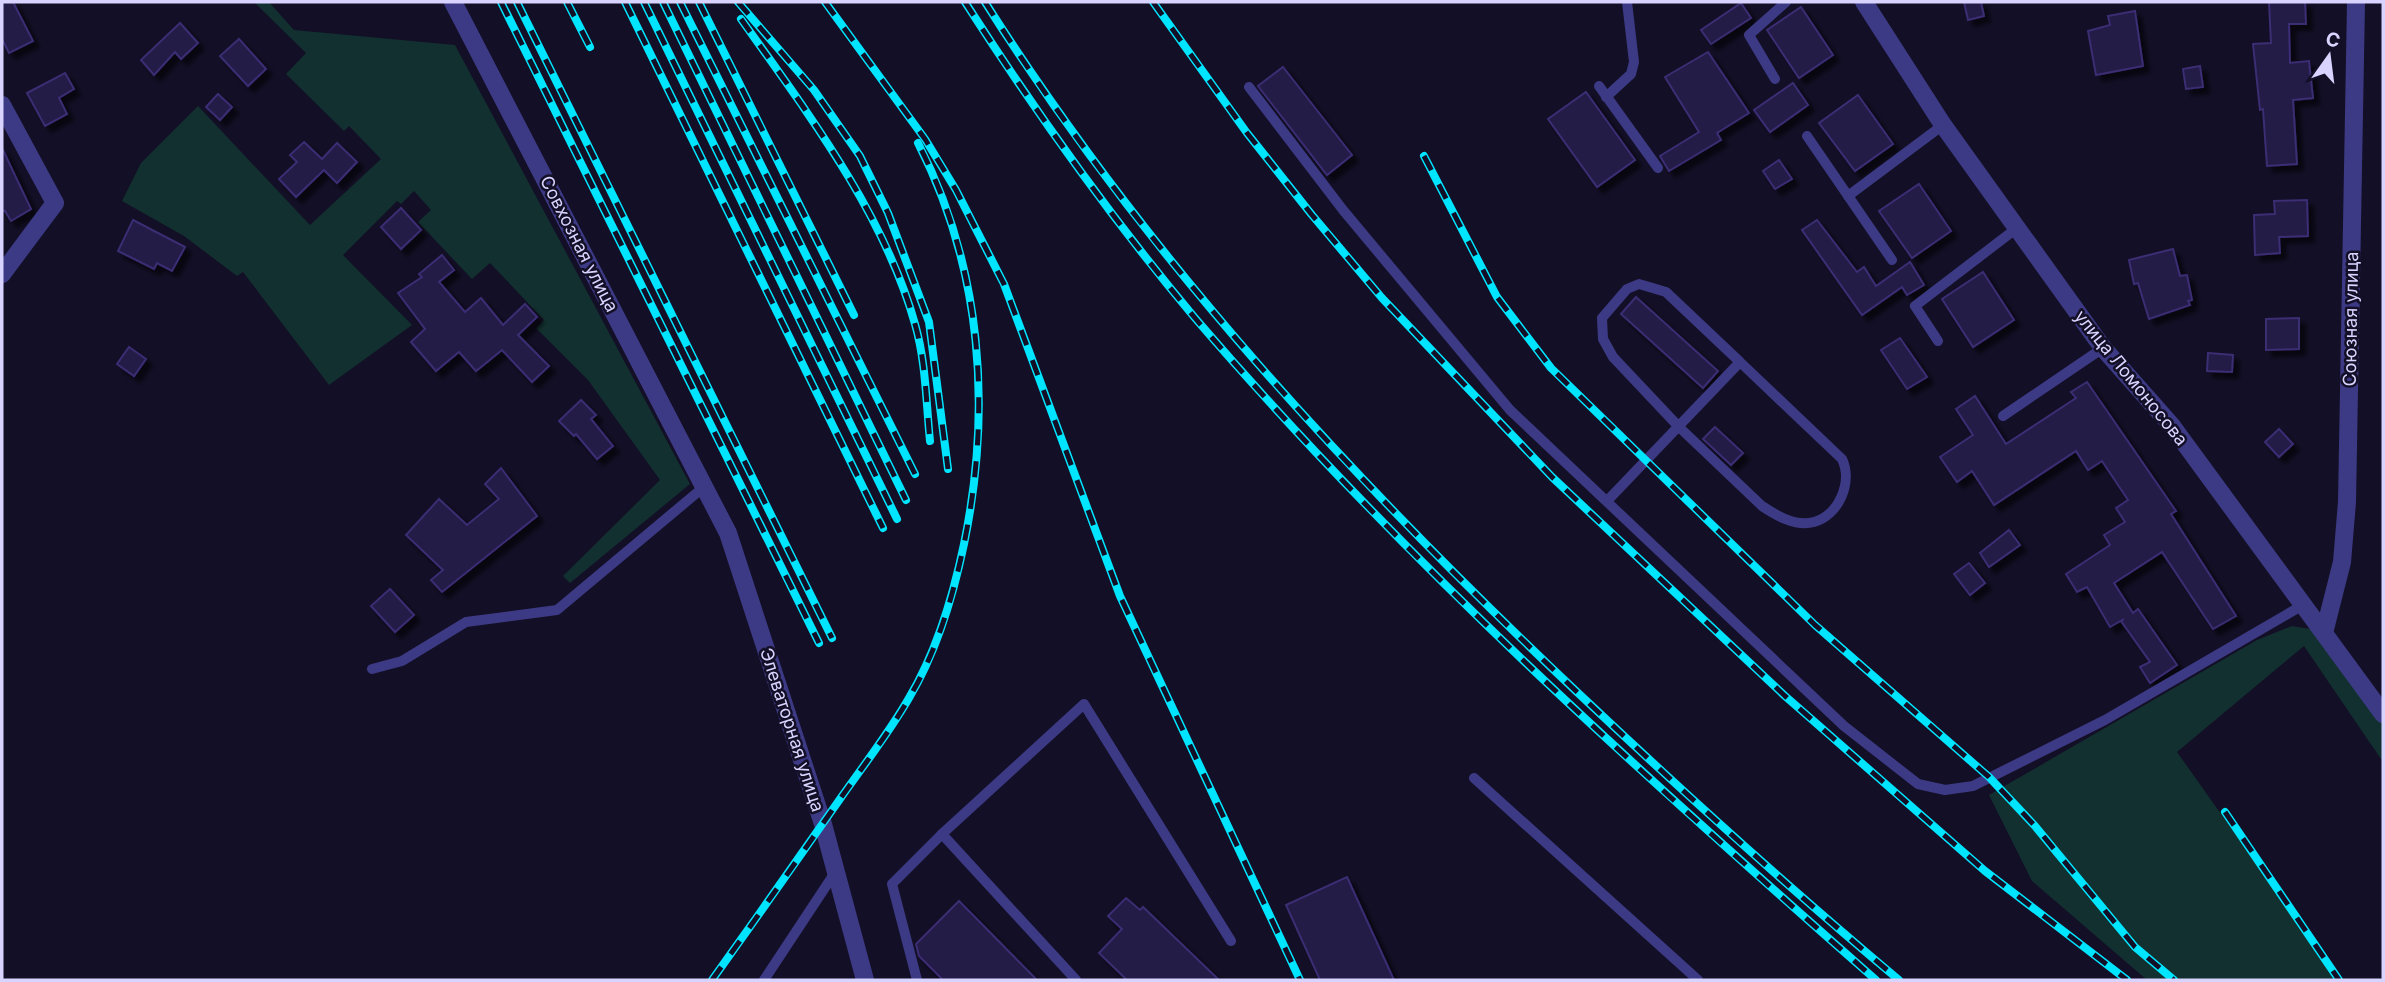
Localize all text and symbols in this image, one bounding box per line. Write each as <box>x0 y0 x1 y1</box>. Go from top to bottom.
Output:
north arrow <box>2294 21 2364 91</box>
text: С <box>2323 27 2343 53</box>
street label: Совхозная улица <box>536 172 623 315</box>
street label: Союзная улица <box>2339 251 2362 387</box>
street label: улица Ломоносова <box>2070 306 2192 450</box>
street label: Элеваторная улица <box>756 645 829 814</box>

